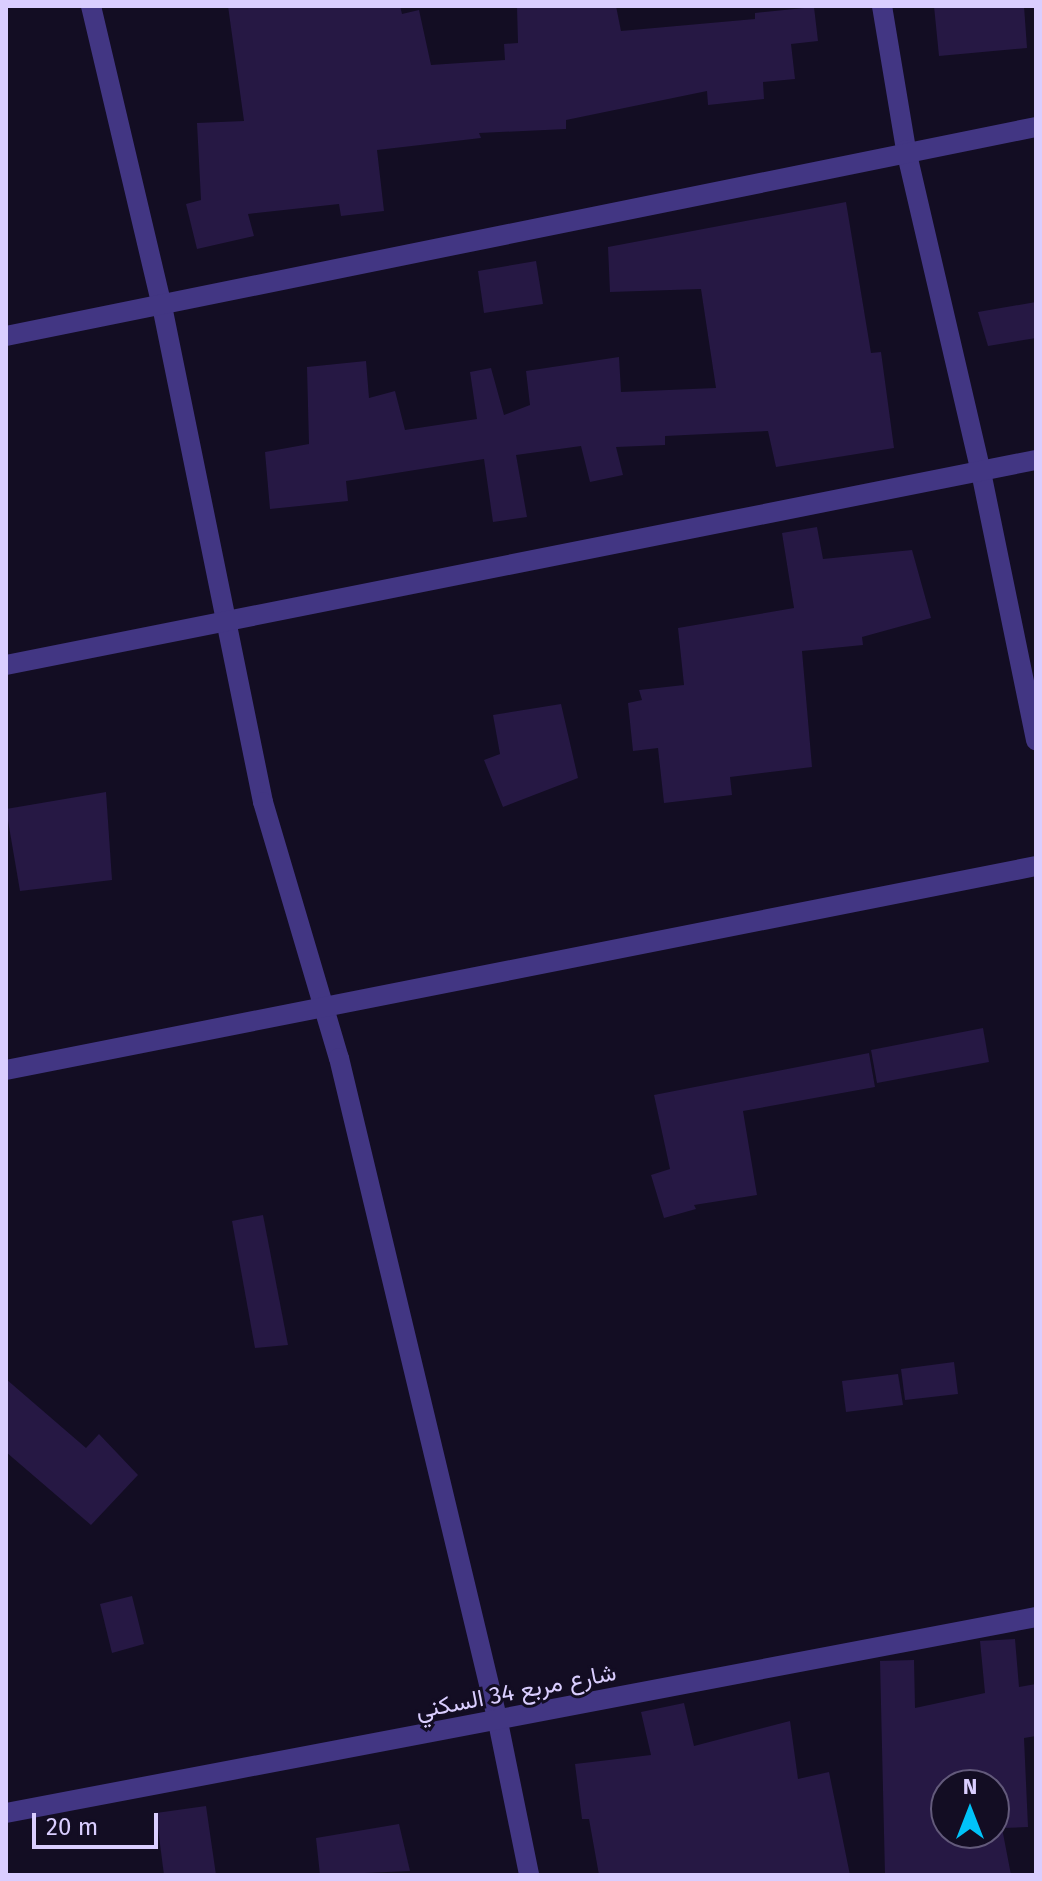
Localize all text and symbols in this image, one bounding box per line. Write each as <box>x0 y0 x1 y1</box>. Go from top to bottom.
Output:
street label: شارع مربع 34 السكني <box>413 1658 619 1726</box>
north arrow <box>930 1769 1010 1849</box>
text: N <box>963 1773 977 1800</box>
scale bar <box>36 1797 162 1847</box>
text: 20 m <box>46 1813 98 1841</box>

